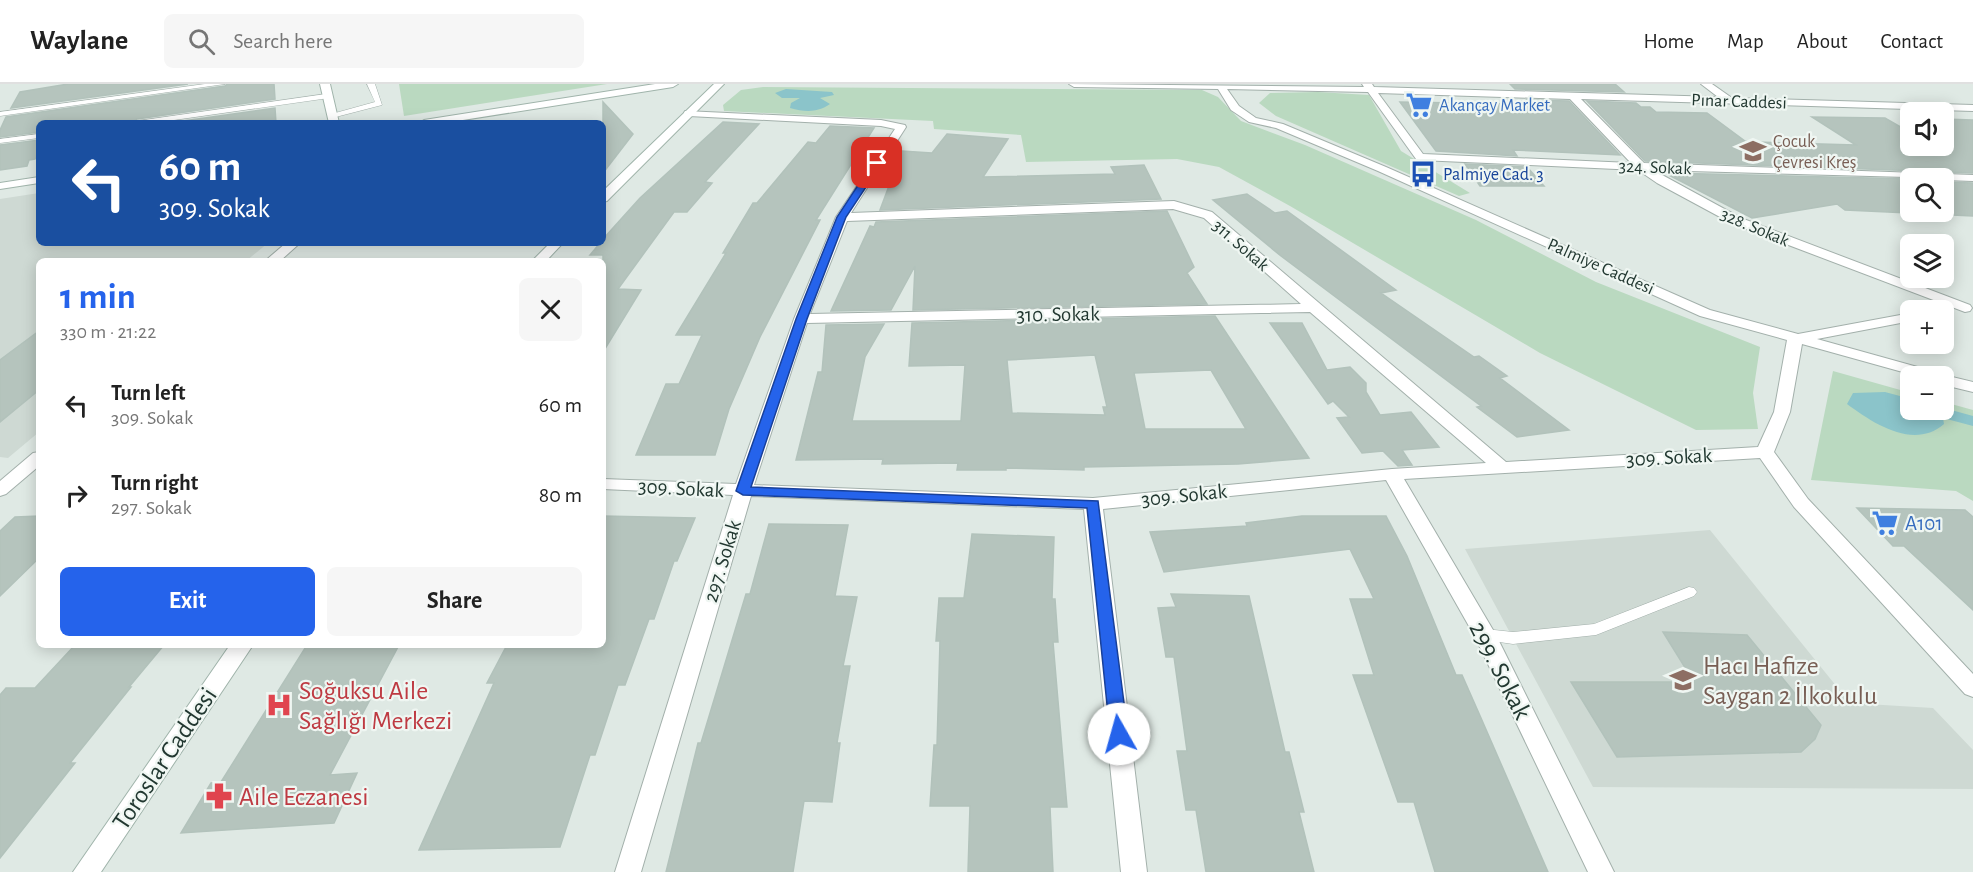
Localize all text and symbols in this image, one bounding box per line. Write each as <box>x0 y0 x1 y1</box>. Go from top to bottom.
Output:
search box <box>164 14 584 68</box>
icon: search <box>185 25 218 58</box>
text: Waylane <box>30 27 128 55</box>
text: Search here <box>233 30 333 52</box>
text: Home <box>1643 31 1694 52</box>
text: Map <box>1727 31 1764 52</box>
text: About <box>1797 31 1847 52</box>
text: Contact <box>1880 31 1943 52</box>
supermarket icon: Akançay Market <box>1404 90 1434 120</box>
street label: Pınar Caddesi <box>1691 91 1787 113</box>
place label: Akançay Market <box>1439 97 1550 115</box>
map controls <box>1900 102 1954 420</box>
button: sound <box>1900 102 1954 156</box>
place label: Çocuk Çevresi Kreş <box>1773 133 1856 172</box>
school or university icon: Çocuk Çevresi Kreş <box>1738 136 1768 166</box>
pin <box>851 137 902 188</box>
icon: left <box>60 144 138 222</box>
text: 60 m <box>159 146 241 188</box>
icon: arrive <box>860 146 893 179</box>
street label: 324. Sokak <box>1618 158 1692 178</box>
bus stop icon: Palmiye Cad. 3 <box>1408 159 1438 189</box>
place label: Palmiye Cad. 3 <box>1443 166 1544 184</box>
button: search <box>1900 168 1954 222</box>
text: 309. Sokak <box>159 195 270 222</box>
street label: 328. Sokak <box>1718 205 1792 251</box>
street label: 311. Sokak <box>1209 217 1273 275</box>
button: layers <box>1900 234 1954 288</box>
street label: Palmiye Caddesi <box>1545 235 1657 298</box>
button: close <box>519 278 582 341</box>
text: 1 min <box>60 279 136 315</box>
button: + <box>1900 300 1954 354</box>
street label: 310. Sokak <box>1016 303 1100 326</box>
text: 330 m · 21:22 <box>60 322 156 342</box>
button: − <box>1900 366 1954 420</box>
text: Turn left <box>111 382 185 404</box>
icon: left <box>60 389 93 422</box>
text: 60 m <box>539 394 582 416</box>
text: 309. Sokak <box>111 408 193 428</box>
street label: 309. Sokak <box>1625 445 1713 470</box>
text: Turn right <box>111 472 198 494</box>
street label: 309. Sokak <box>637 476 725 501</box>
icon: right <box>60 479 93 512</box>
street label: 309. Sokak <box>1140 481 1228 510</box>
text: 80 m <box>539 484 582 506</box>
text: 297. Sokak <box>111 498 192 518</box>
supermarket icon: A101 <box>1870 508 1900 538</box>
place label: A101 <box>1905 513 1943 534</box>
street label: 297. Sokak <box>700 517 745 605</box>
button: Exit <box>60 567 315 636</box>
button: Share <box>327 567 582 636</box>
street label: 299. Sokak <box>1464 617 1536 724</box>
place label: Hacı Hafize Saygan 2 İlkokulu <box>1703 653 1877 709</box>
school or university icon: Hacı Hafize Saygan 2 İlkokulu <box>1668 665 1698 695</box>
place label: Soğuksu Aile Sağlığı Merkezi <box>299 678 452 734</box>
street label: Toroslar Caddesi <box>108 683 222 834</box>
hospital icon: Soğuksu Aile Sağlığı Merkezi <box>264 690 294 720</box>
position arrow <box>1087 702 1151 766</box>
pharmacy icon: Aile Eczanesi <box>204 781 234 811</box>
place label: Aile Eczanesi <box>239 784 369 810</box>

